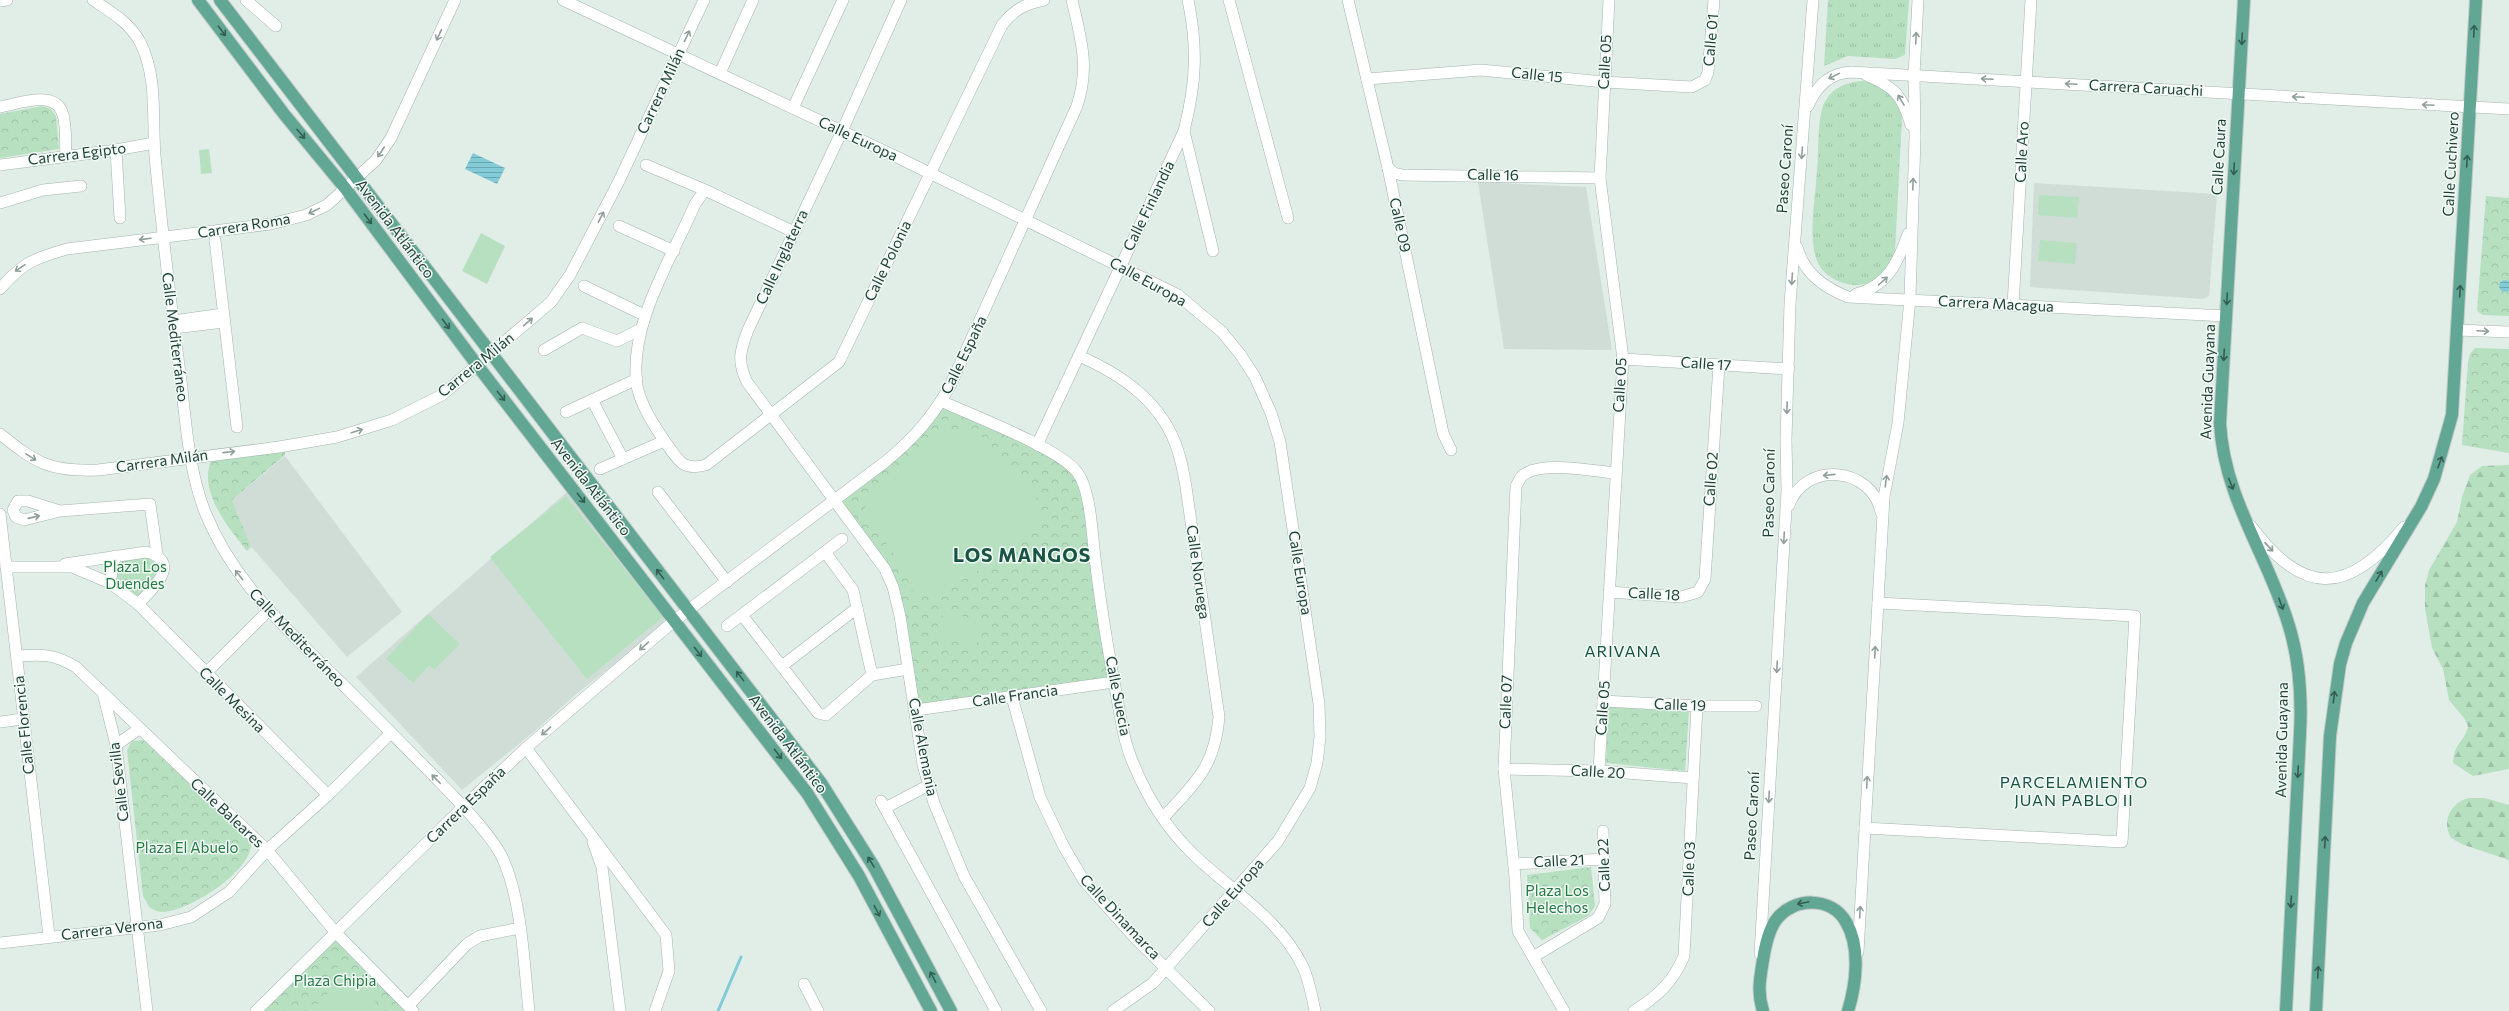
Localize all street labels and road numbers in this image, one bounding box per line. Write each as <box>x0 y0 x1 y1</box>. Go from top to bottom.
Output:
street label: Calle 01 <box>1699 13 1721 67</box>
street label: Calle 05 <box>1594 34 1614 90</box>
street label: Carrera Milán <box>632 45 688 136</box>
street label: Calle 15 <box>1511 62 1564 86</box>
street label: Carrera Caruachi <box>2088 75 2204 99</box>
street label: Calle Cuchivero <box>2438 111 2462 217</box>
street label: Calle Europa <box>816 112 901 164</box>
street label: Calle Caura <box>2207 118 2229 196</box>
street label: Calle Aro <box>2010 121 2032 183</box>
street label: Paseo Caroní <box>1772 123 1796 214</box>
street label: Carrera Egipto <box>27 138 127 168</box>
street label: Calle Finlandia <box>1118 157 1178 254</box>
street label: Calle 16 <box>1467 165 1519 183</box>
street label: Avenida Atlántico <box>353 175 439 282</box>
street label: Calle 09 <box>1386 196 1416 254</box>
street label: Calle Inglaterra <box>751 206 811 307</box>
street label: Carrera Roma <box>196 209 292 241</box>
street label: Calle Polonia <box>860 217 914 304</box>
street label: Calle Europa <box>1107 253 1190 310</box>
street label: Calle Mediterráneo <box>159 271 193 403</box>
street label: Carrera Macagua <box>1938 291 2054 315</box>
street label: Calle España <box>936 312 990 397</box>
street label: Avenida Guayana <box>2196 324 2218 440</box>
street label: Carrera Milán <box>434 328 517 400</box>
street label: Calle 17 <box>1680 352 1732 374</box>
street label: Calle 05 <box>1609 357 1629 413</box>
street label: Avenida Atlántico <box>548 434 636 539</box>
street label: Carrera Milán <box>115 445 209 475</box>
street label: Paseo Caroní <box>1758 447 1778 538</box>
street label: Calle 02 <box>1699 451 1721 507</box>
street label: Calle Noruega <box>1183 524 1215 620</box>
street label: Calle Europa <box>1285 529 1317 616</box>
street label: Calle 18 <box>1628 583 1681 603</box>
street label: Calle Mediterráneo <box>246 584 349 690</box>
street label: Calle Suecia <box>1102 654 1136 737</box>
street label: Calle Mesina <box>196 663 269 736</box>
street label: Calle Florencia <box>9 675 37 775</box>
street label: Calle 07 <box>1495 675 1515 729</box>
street label: Calle Francia <box>971 680 1059 710</box>
street label: Calle 05 <box>1591 680 1613 736</box>
street label: Avenida Guayana <box>2271 682 2291 798</box>
street label: Avenida Atlántico <box>746 690 832 797</box>
street label: Calle 19 <box>1654 694 1706 714</box>
street label: Calle Alemania <box>906 696 942 798</box>
street label: Calle Sevilla <box>104 741 132 823</box>
street label: Calle 20 <box>1570 761 1626 781</box>
street label: Carrera España <box>422 762 509 847</box>
street label: Paseo Caroní <box>1740 770 1762 861</box>
street label: Calle Baleares <box>187 774 268 851</box>
street label: Calle 22 <box>1593 838 1613 892</box>
street label: Calle 03 <box>1678 841 1698 897</box>
street label: Calle 21 <box>1533 850 1585 870</box>
street label: Calle Europa <box>1197 854 1267 930</box>
street label: Calle Dinamarca <box>1077 870 1165 963</box>
street label: Carrera Verona <box>60 913 164 943</box>

